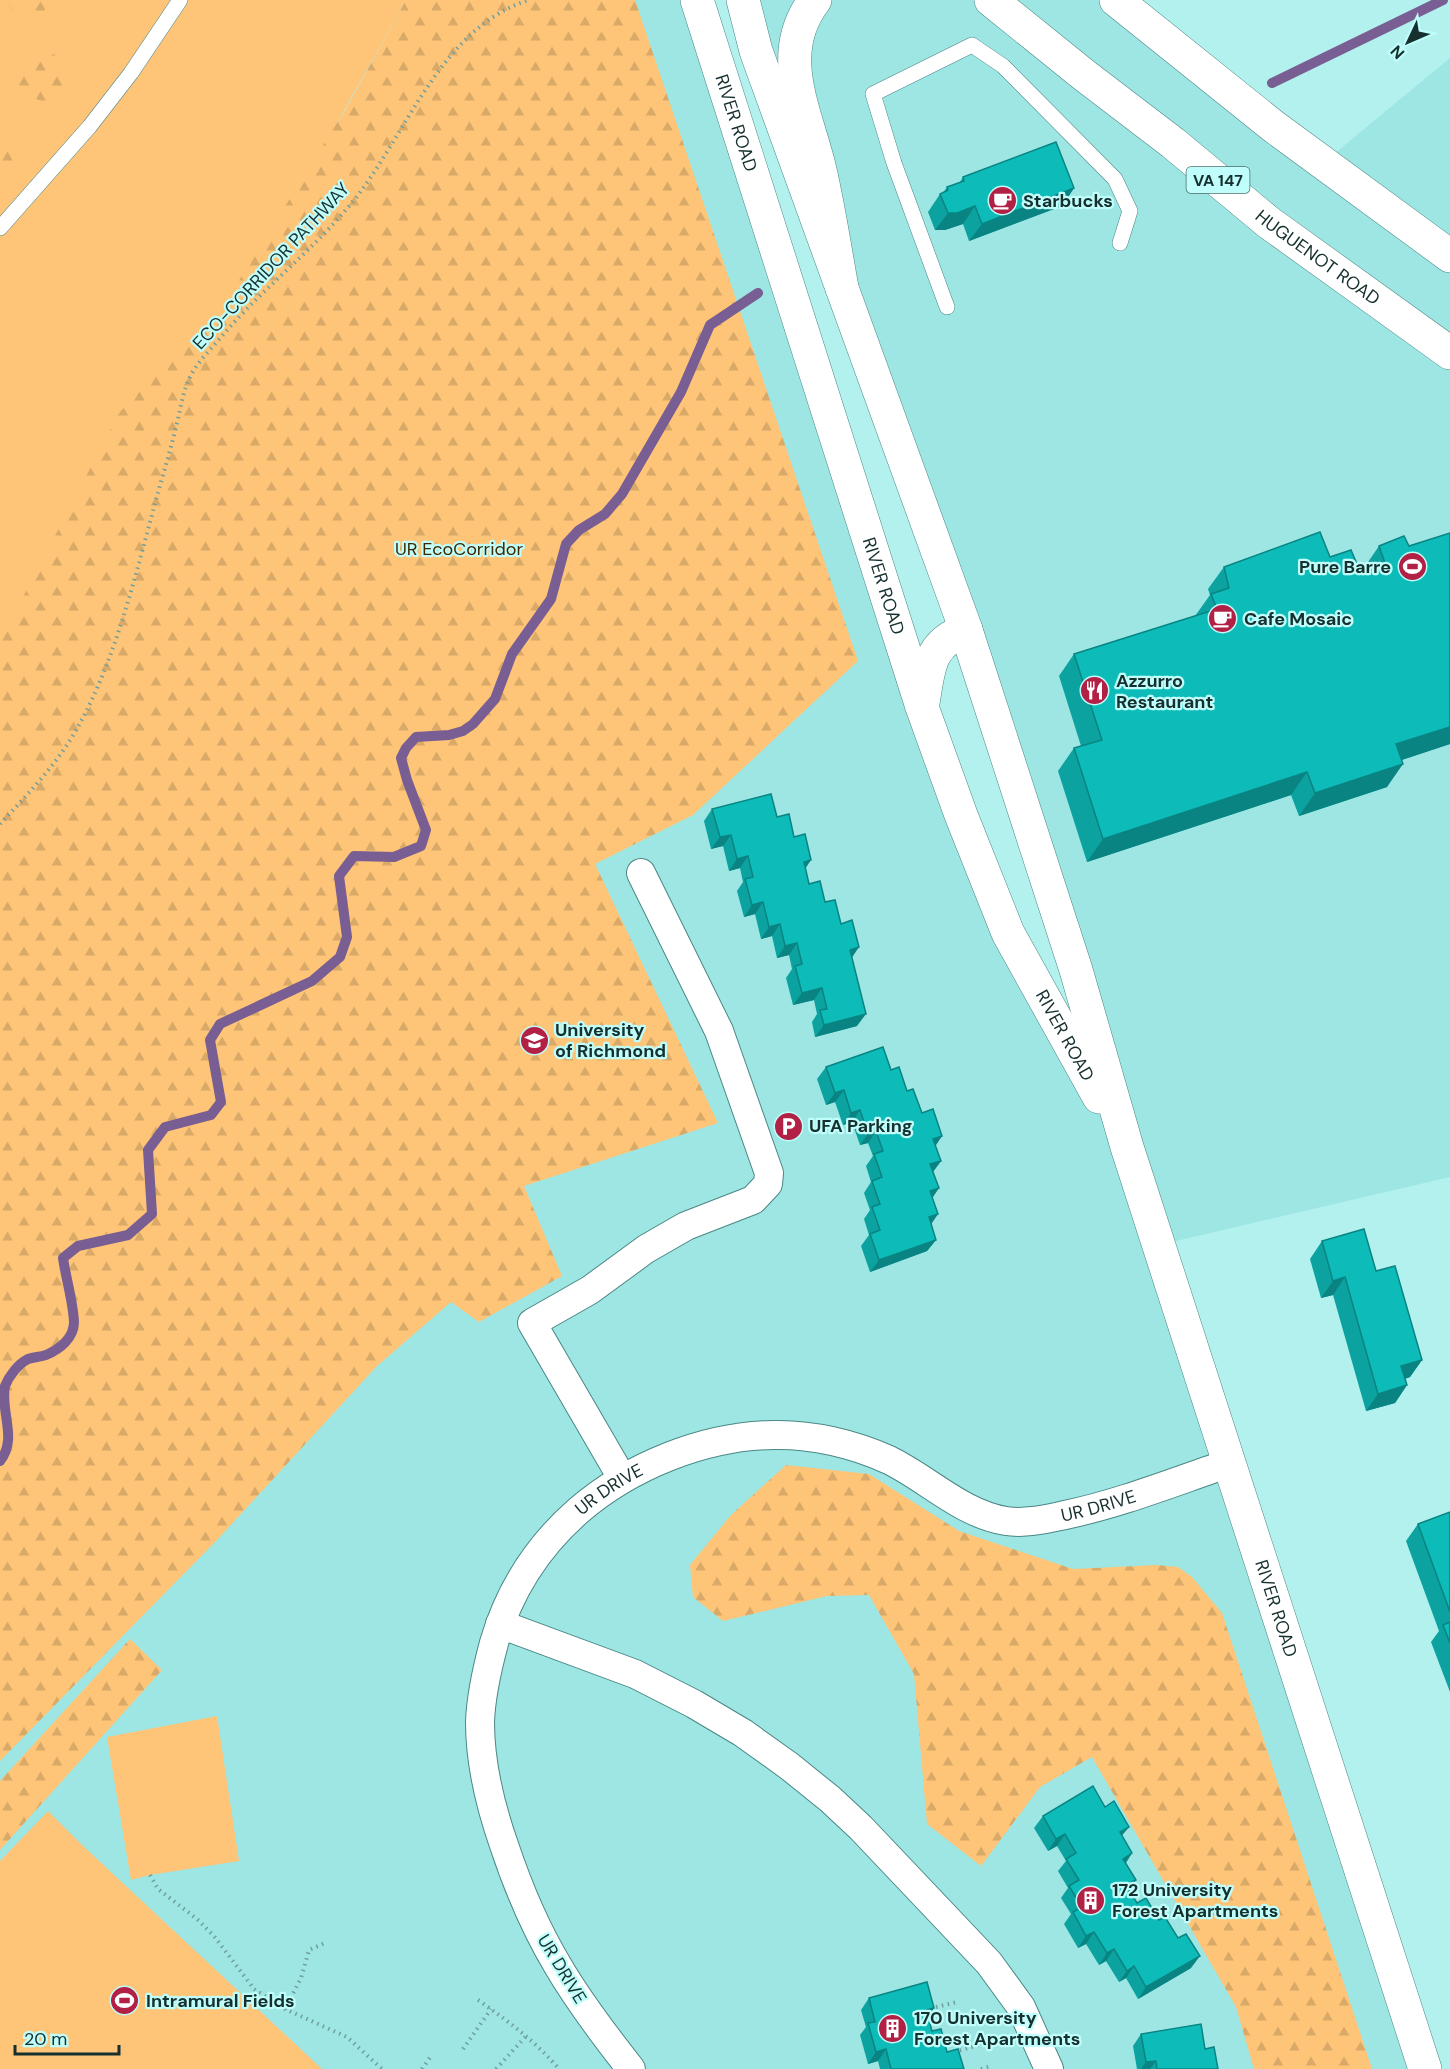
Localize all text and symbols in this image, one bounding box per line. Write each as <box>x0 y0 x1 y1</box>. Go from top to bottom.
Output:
north arrow <box>1378 12 1438 72</box>
text: N <box>1386 41 1409 64</box>
street label: RIVER ROAD <box>709 71 763 175</box>
road number: VA 147 <box>1186 167 1250 193</box>
street label: ECO-CORRIDOR PATHWAY <box>187 177 355 355</box>
cafe icon: Starbucks <box>986 185 1018 217</box>
place label: Starbucks <box>1023 189 1113 213</box>
street label: HUGUENOT ROAD <box>1250 204 1385 311</box>
street label: RIVER ROAD <box>857 534 910 638</box>
park label: UR EcoCorridor <box>395 537 523 561</box>
sports icon: Pure Barre <box>1396 551 1428 583</box>
place label: Pure Barre <box>1299 555 1391 579</box>
cafe icon: Cafe Mosaic <box>1207 603 1239 635</box>
place label: Cafe Mosaic <box>1244 607 1352 631</box>
place label: Azzurro Restaurant <box>1116 669 1213 714</box>
restaurant icon: Azzurro Restaurant <box>1079 675 1111 707</box>
street label: RIVER ROAD <box>1030 986 1100 1085</box>
place label: University of Richmond <box>555 1018 666 1063</box>
school or university icon: University of Richmond <box>518 1024 550 1056</box>
parking icon: UFA Parking <box>772 1110 804 1142</box>
place label: UFA Parking <box>809 1114 913 1138</box>
street label: UR DRIVE <box>570 1458 647 1521</box>
street label: UR DRIVE <box>1059 1484 1139 1528</box>
street label: RIVER ROAD <box>1249 1557 1303 1660</box>
place label: 172 University Forest Apartments <box>1112 1878 1278 1923</box>
building icon: 172 University Forest Apartments <box>1075 1884 1107 1916</box>
street label: UR DRIVE <box>532 1930 592 2008</box>
sports icon: Intramural Fields <box>109 1985 141 2017</box>
place label: Intramural Fields <box>146 1989 295 2013</box>
place label: 170 University Forest Apartments <box>914 2006 1080 2051</box>
building icon: 170 University Forest Apartments <box>877 2012 909 2044</box>
scale bar <box>15 2018 118 2056</box>
text: 20 m <box>24 2027 67 2051</box>

